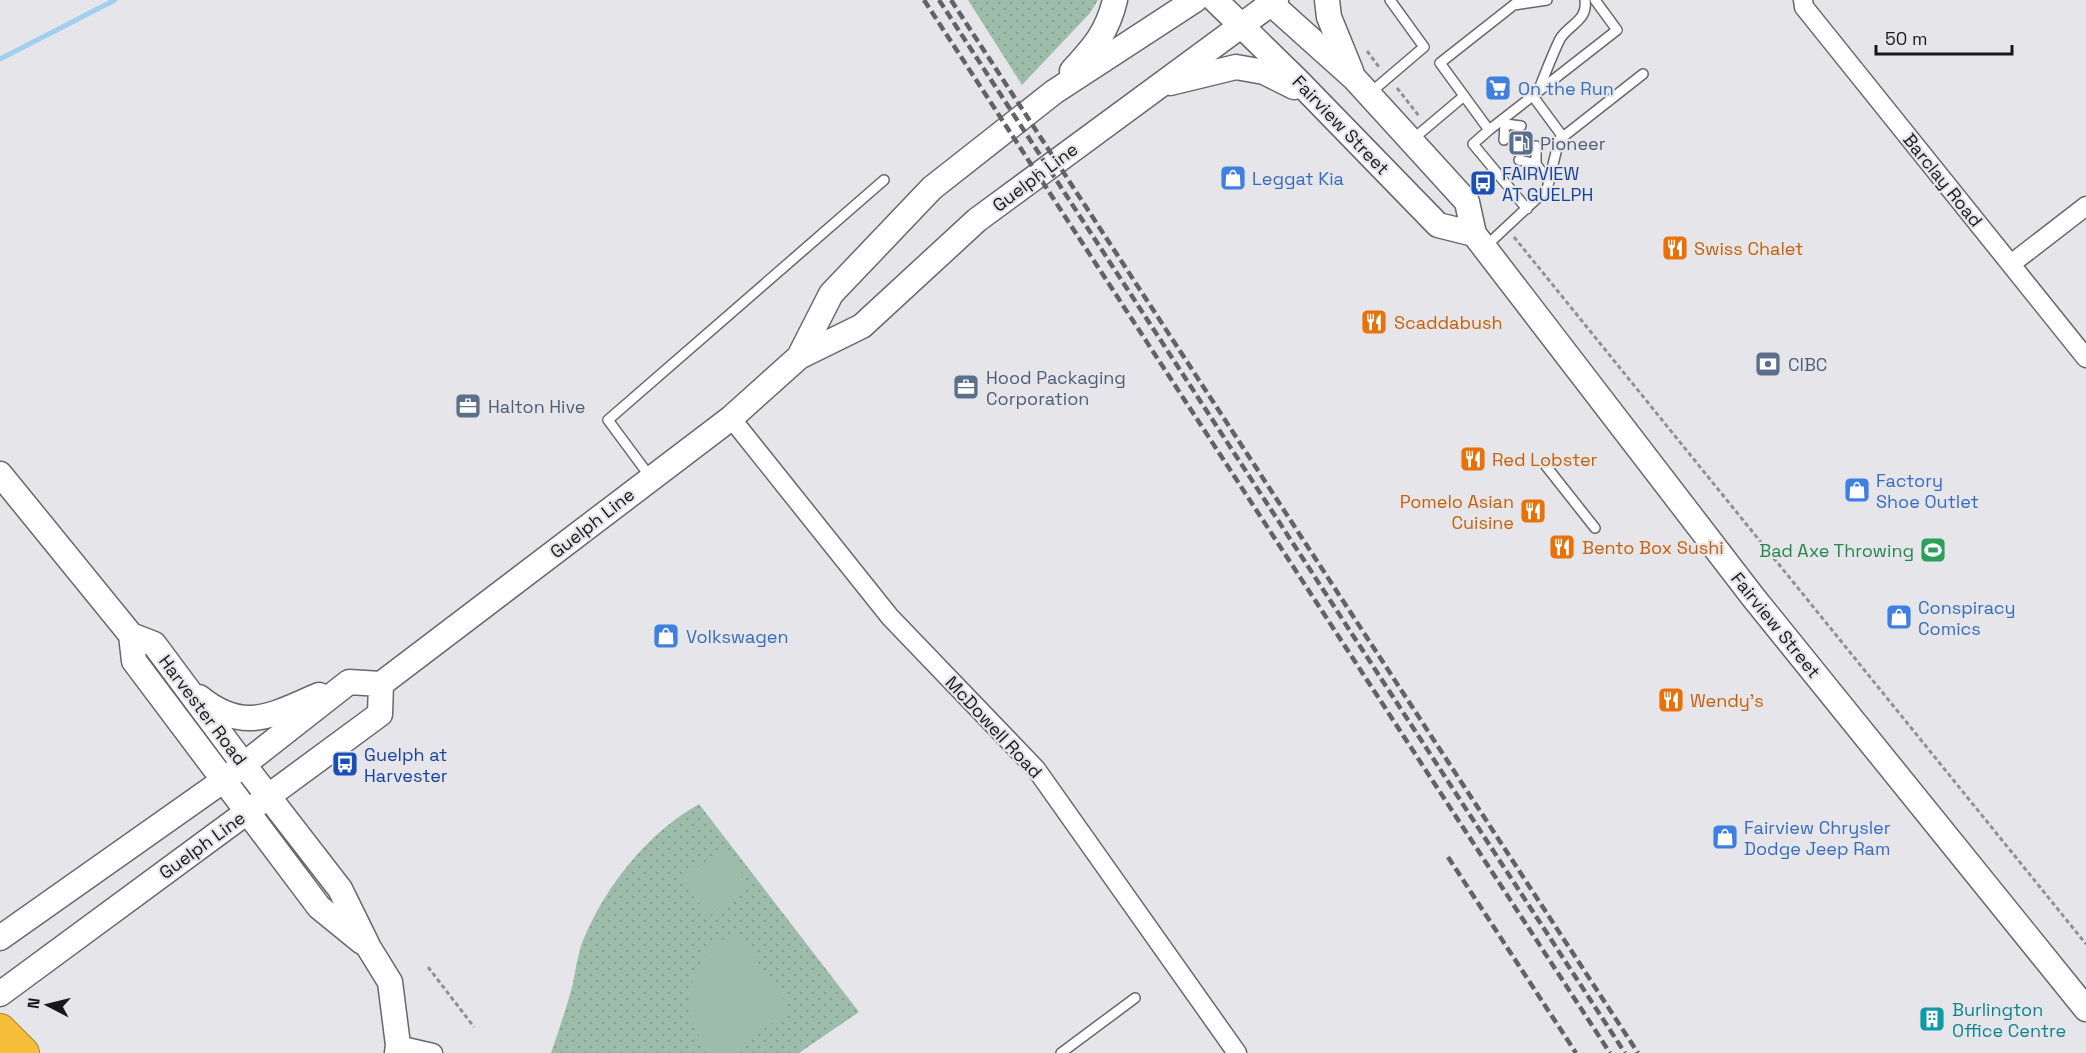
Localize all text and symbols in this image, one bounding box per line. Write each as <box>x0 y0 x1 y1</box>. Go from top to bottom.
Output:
scale bar <box>1876 18 2012 56</box>
text: 50 m <box>1885 27 1927 50</box>
street label: Fairview Street <box>1288 70 1394 180</box>
supermarket icon: On the Run <box>1483 73 1513 103</box>
place label: On the Run <box>1518 77 1614 100</box>
fuel station icon: Pioneer <box>1506 128 1536 158</box>
street label: Barclay Road <box>1898 129 1988 231</box>
place label: Pioneer <box>1540 132 1606 155</box>
street label: Guelph Line <box>988 137 1082 217</box>
place label: FAIRVIEW AT GUELPH <box>1502 162 1593 206</box>
shop icon: Leggat Kia <box>1218 163 1248 193</box>
place label: Leggat Kia <box>1252 167 1344 190</box>
bus stop icon: FAIRVIEW AT GUELPH <box>1468 168 1498 198</box>
restaurant icon: Swiss Chalet <box>1660 233 1690 263</box>
place label: Swiss Chalet <box>1694 237 1803 260</box>
restaurant icon: Scaddabush <box>1359 307 1389 337</box>
place label: Scaddabush <box>1394 311 1503 334</box>
bank icon: CIBC <box>1753 349 1783 379</box>
place label: CIBC <box>1788 353 1827 376</box>
place label: Hood Packaging Corporation <box>986 366 1126 410</box>
office icon: Hood Packaging Corporation <box>951 372 981 402</box>
office icon: Halton Hive <box>453 391 483 421</box>
place label: Halton Hive <box>488 395 586 418</box>
restaurant icon: Red Lobster <box>1458 444 1488 474</box>
place label: Red Lobster <box>1492 448 1598 471</box>
place label: Factory Shoe Outlet <box>1876 469 1979 513</box>
shop icon: Factory Shoe Outlet <box>1842 475 1872 505</box>
street label: Guelph Line <box>545 483 639 563</box>
place label: Pomelo Asian Cuisine <box>1400 490 1514 534</box>
restaurant icon: Pomelo Asian Cuisine <box>1518 496 1548 526</box>
restaurant icon: Bento Box Sushi <box>1547 532 1577 562</box>
sports icon: Bad Axe Throwing <box>1918 535 1948 565</box>
place label: Bento Box Sushi <box>1582 536 1724 559</box>
place label: Bad Axe Throwing <box>1759 539 1914 562</box>
street label: Fairview Street <box>1726 567 1826 683</box>
place label: Conspiracy Comics <box>1918 596 2016 640</box>
shop icon: Conspiracy Comics <box>1884 602 1914 632</box>
shop icon: Volkswagen <box>651 621 681 651</box>
place label: Volkswagen <box>686 625 788 648</box>
street label: Harvester Road <box>154 650 252 770</box>
street label: McDowell Road <box>941 671 1047 783</box>
restaurant icon: Wendy's <box>1656 685 1686 715</box>
place label: Wendy's <box>1690 689 1764 712</box>
place label: Guelph at Harvester <box>364 743 448 787</box>
bus stop icon: Guelph at Harvester <box>330 749 360 779</box>
street label: Guelph Line <box>154 806 250 884</box>
place label: Fairview Chrysler Dodge Jeep Ram <box>1744 816 1891 860</box>
shop icon: Fairview Chrysler Dodge Jeep Ram <box>1710 822 1740 852</box>
north arrow <box>18 975 78 1035</box>
text: N <box>23 997 45 1010</box>
place label: Burlington Office Centre <box>1952 998 2066 1042</box>
building icon: Burlington Office Centre <box>1917 1004 1947 1034</box>

